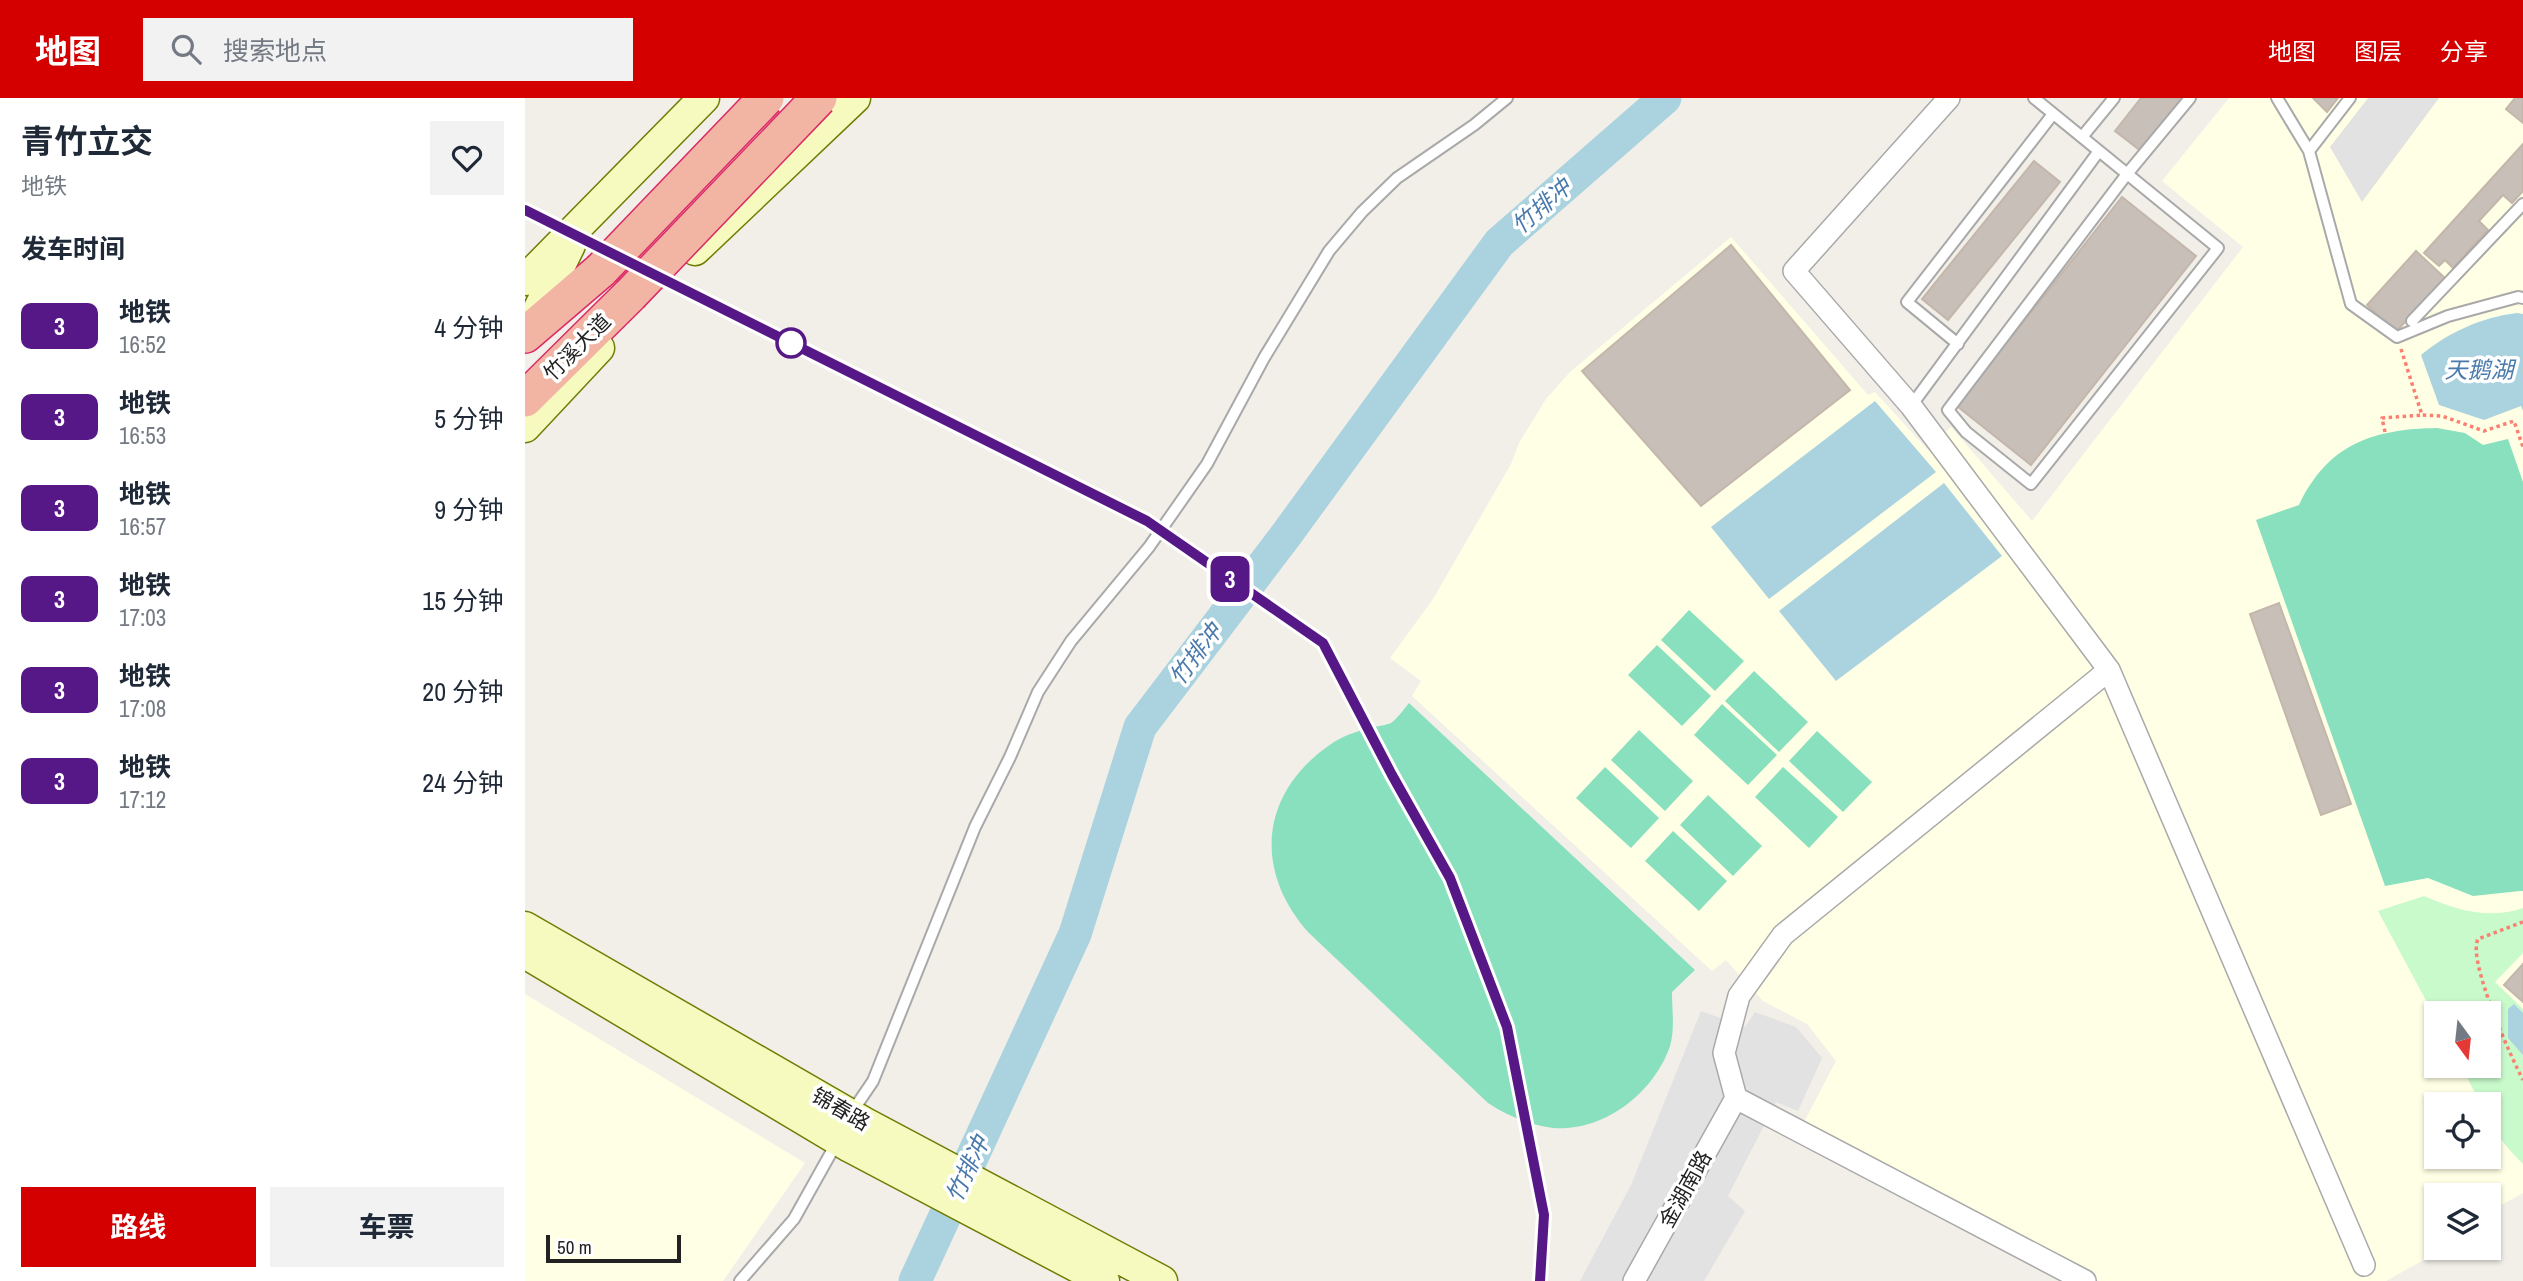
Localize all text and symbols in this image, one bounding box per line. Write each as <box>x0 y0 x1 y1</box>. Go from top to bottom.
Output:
search box <box>143 18 633 81</box>
text: 地图 <box>35 29 101 73</box>
icon: search <box>167 30 205 68</box>
text: 搜索地点 <box>223 33 327 68</box>
text: 地图 <box>2268 35 2316 67</box>
text: 图层 <box>2354 35 2402 67</box>
text: 分享 <box>2440 35 2488 67</box>
text: 青竹立交 <box>21 119 153 163</box>
button: heart <box>430 121 504 195</box>
text: 地铁 <box>21 170 67 201</box>
water label: 竹排冲 <box>1505 170 1579 240</box>
text: 发车时间 <box>21 231 125 266</box>
text: 地铁 <box>119 294 171 329</box>
street label: 竹溪大道 <box>537 307 617 387</box>
text: 3 <box>54 310 65 342</box>
text: 4 分钟 <box>434 310 504 345</box>
unlabelled marker <box>776 328 806 358</box>
text: 16:52 <box>119 329 166 360</box>
water label: 天鹅湖 <box>2445 354 2517 385</box>
text: 地铁 <box>119 385 171 420</box>
text: 3 <box>54 401 65 433</box>
text: 5 分钟 <box>434 401 504 436</box>
text: 16:53 <box>119 420 166 451</box>
text: 地铁 <box>119 476 171 511</box>
text: 3 <box>54 492 65 524</box>
text: 9 分钟 <box>434 492 504 527</box>
text: 16:57 <box>119 511 166 542</box>
line badge: 3 <box>1207 556 1253 602</box>
text: 3 <box>1225 563 1235 595</box>
text: 地铁 <box>119 567 171 602</box>
text: 3 <box>54 583 65 615</box>
text: 15 分钟 <box>422 583 504 618</box>
text: 17:03 <box>119 602 166 633</box>
water label: 竹排冲 <box>1162 615 1230 691</box>
text: 地铁 <box>119 658 171 693</box>
text: 3 <box>54 674 65 706</box>
text: 20 分钟 <box>422 674 504 709</box>
text: 17:08 <box>119 693 166 724</box>
text: 地铁 <box>119 749 171 784</box>
text: 3 <box>54 765 65 797</box>
text: 24 分钟 <box>422 765 504 800</box>
text: 17:12 <box>119 784 166 815</box>
north arrow <box>2424 1001 2501 1078</box>
map controls <box>2424 1001 2501 1260</box>
street label: 锦春路 <box>806 1081 876 1137</box>
button: locate <box>2424 1092 2501 1169</box>
water label: 竹排冲 <box>938 1128 997 1207</box>
street label: 金湖南路 <box>1652 1145 1718 1233</box>
button: layers <box>2424 1183 2501 1260</box>
button: 路线 <box>21 1187 256 1267</box>
button: 车票 <box>270 1187 504 1267</box>
scale bar <box>546 1232 681 1264</box>
text: 50 m <box>557 1234 592 1260</box>

